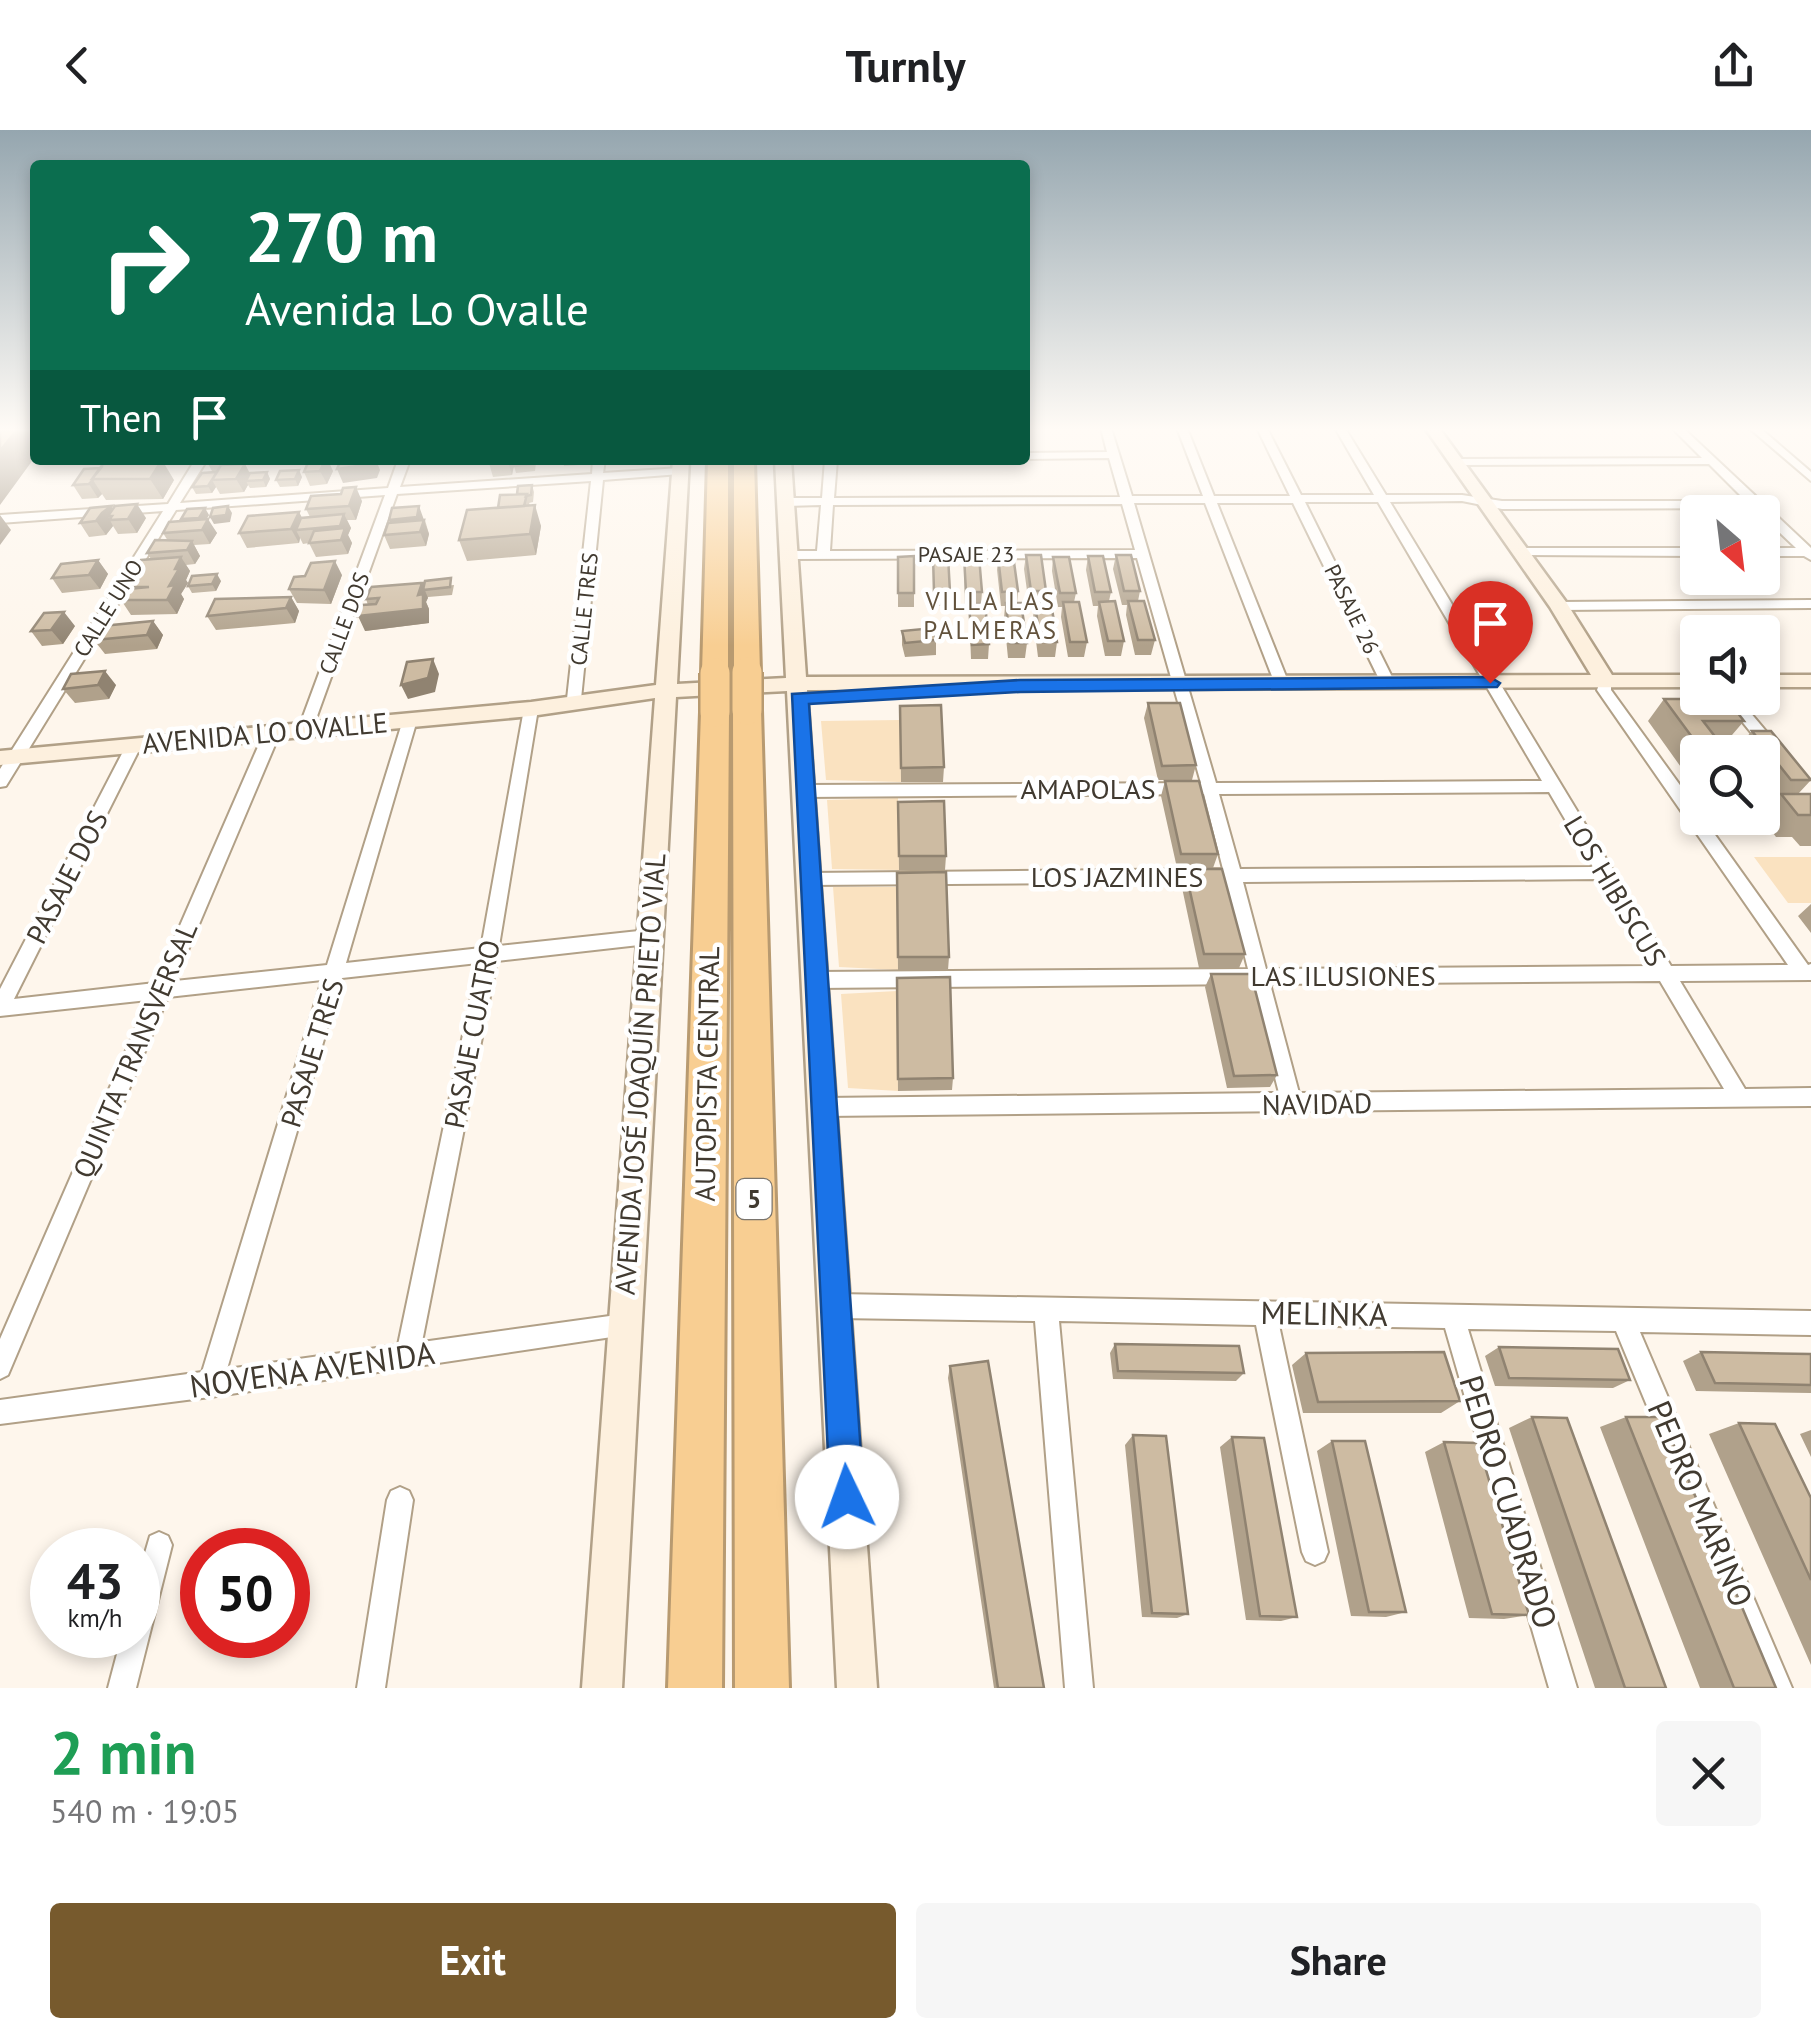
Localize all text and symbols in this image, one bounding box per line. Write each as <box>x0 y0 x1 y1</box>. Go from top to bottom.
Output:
text: Turnly <box>845 36 966 94</box>
icon: back <box>50 38 105 93</box>
icon: share <box>1706 38 1761 93</box>
text: 270 m <box>245 191 438 281</box>
icon: right <box>80 200 210 330</box>
text: Avenida Lo Ovalle <box>245 279 589 337</box>
icon: arrive <box>182 390 237 445</box>
text: Then <box>80 393 162 442</box>
north arrow <box>1680 495 1780 595</box>
map controls <box>1680 495 1780 835</box>
street label: PASAJE 23 <box>918 540 1014 568</box>
street label: CALLE TRES <box>564 551 604 667</box>
street label: CALLE UNO <box>67 554 149 662</box>
street label: PASAJE 26 <box>1318 560 1386 658</box>
street label: CALLE DOS <box>313 568 375 678</box>
pin <box>1448 581 1533 684</box>
district label: VILLA LAS PALMERAS <box>923 585 1059 646</box>
icon: arrive <box>1463 596 1518 651</box>
button: sound <box>1680 615 1780 715</box>
street label: AVENIDA LO OVALLE <box>141 703 389 762</box>
button: search <box>1680 735 1780 835</box>
street label: AMAPOLAS <box>1020 770 1156 807</box>
street label: PASAJE DOS <box>17 804 116 950</box>
street label: LOS HIBISCUS <box>1556 809 1675 973</box>
street label: AVENIDA JOSÉ JOAQUÍN PRIETO VIAL <box>606 852 673 1296</box>
street label: LOS JAZMINES <box>1031 858 1203 895</box>
street label: QUINTA TRANSVERSAL <box>64 916 205 1183</box>
street label: PASAJE CUATRO <box>435 937 508 1131</box>
street label: AUTOPISTA CENTRAL <box>686 946 727 1202</box>
street label: LAS ILUSIONES <box>1250 957 1436 994</box>
street label: PASAJE TRES <box>271 974 352 1132</box>
street label: NAVIDAD <box>1262 1084 1372 1123</box>
road number: 5 <box>736 1179 772 1219</box>
street label: MELINKA <box>1260 1291 1388 1335</box>
street label: NOVENA AVENIDA <box>187 1331 437 1407</box>
street label: PEDRO CUADRADO <box>1450 1370 1567 1633</box>
street label: PEDRO MARINO <box>1639 1394 1763 1613</box>
position arrow <box>795 1445 899 1549</box>
speed limit sign: 50 <box>180 1528 310 1658</box>
text: 43 <box>67 1548 123 1613</box>
text: km/h <box>68 1602 122 1634</box>
text: 2 min <box>50 1713 196 1791</box>
button: close <box>1656 1721 1761 1826</box>
text: 540 m · 19:05 <box>50 1790 239 1832</box>
button: Exit <box>50 1903 896 2018</box>
button: Share <box>916 1903 1761 2018</box>

